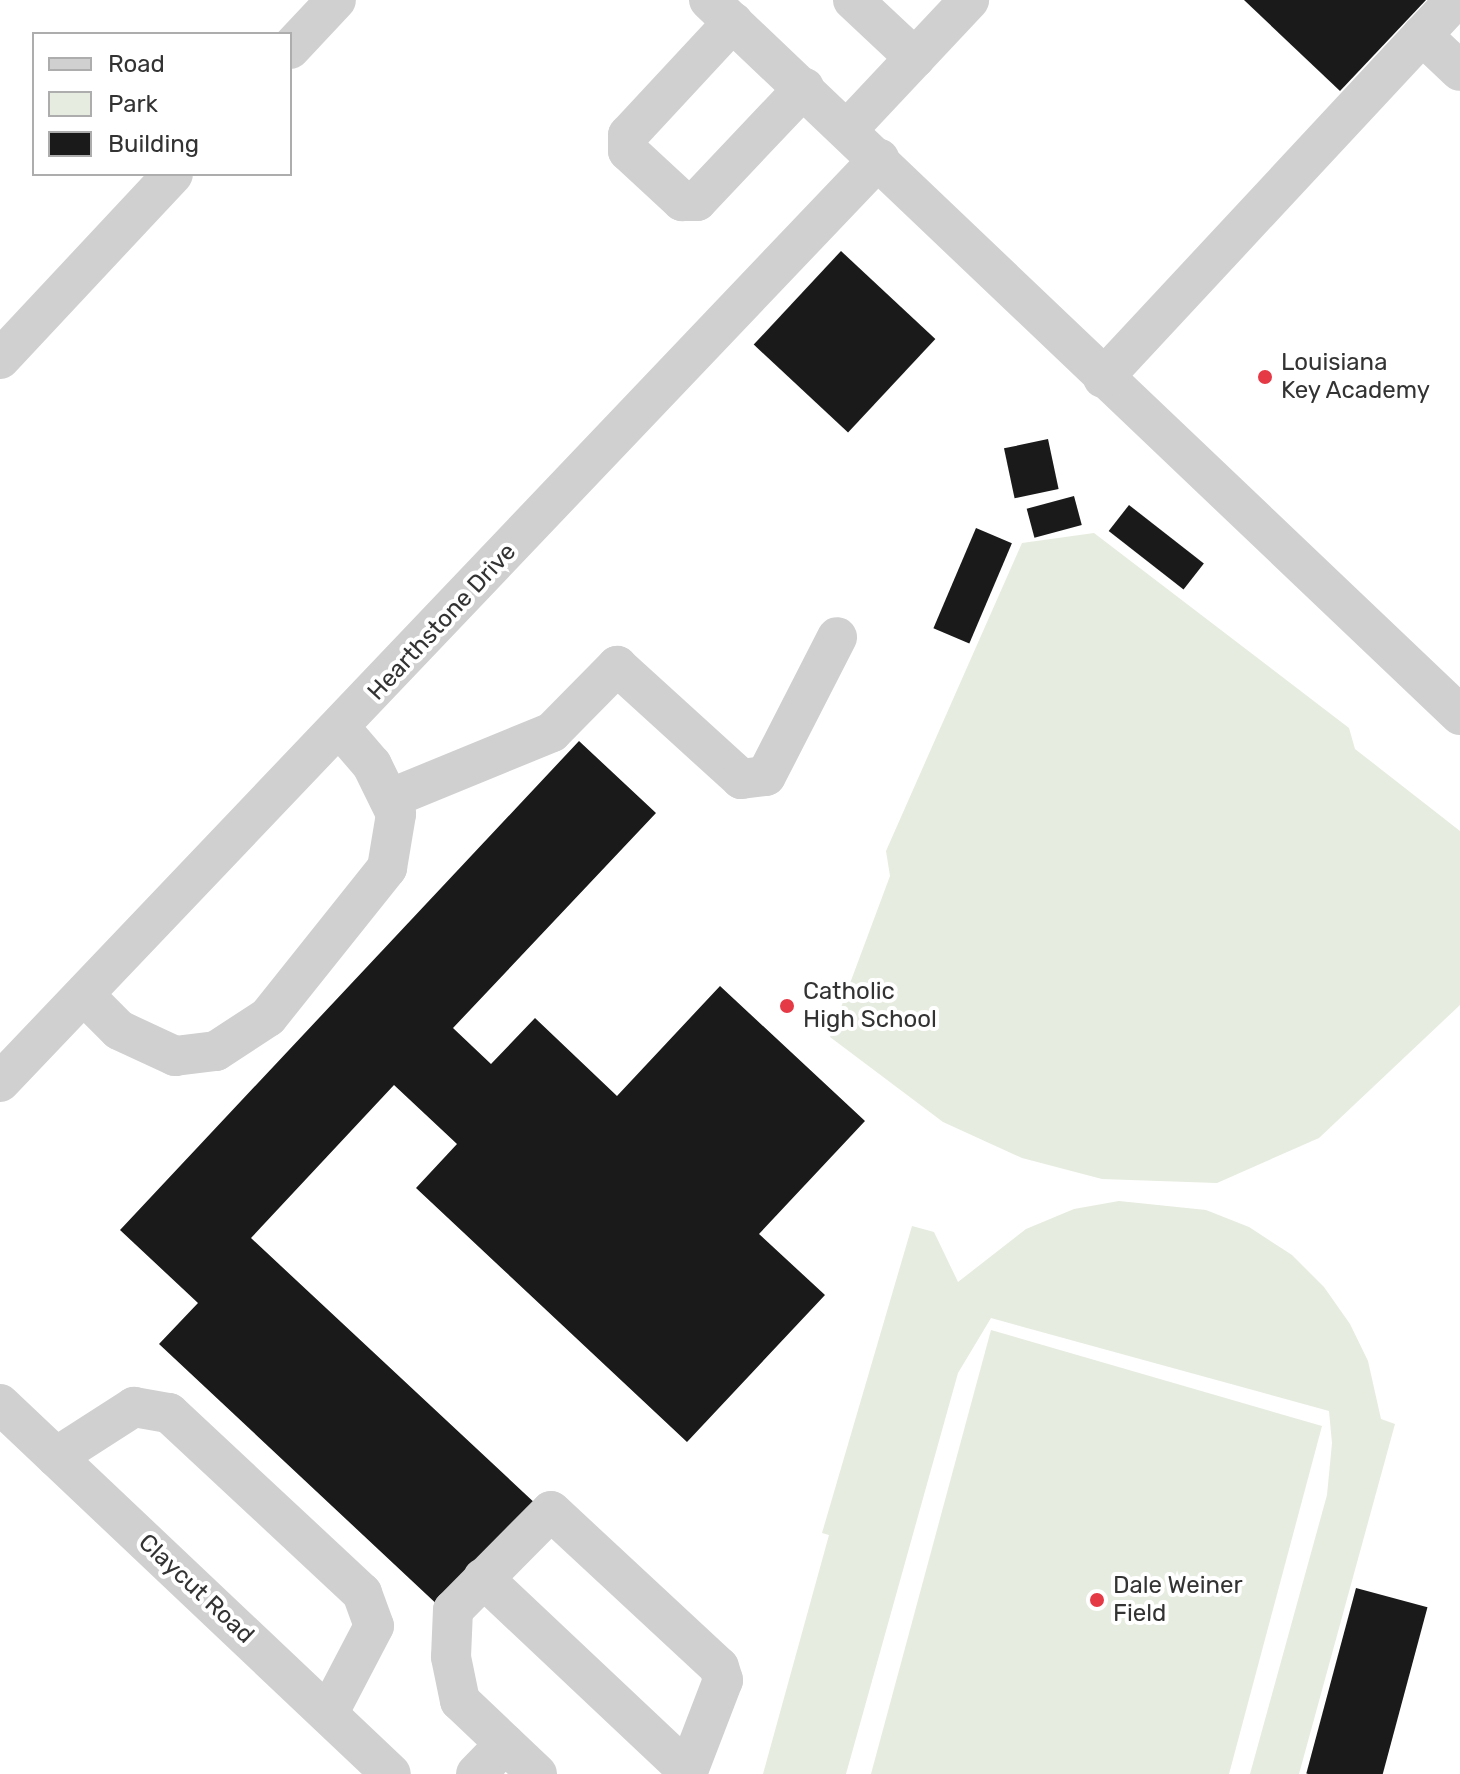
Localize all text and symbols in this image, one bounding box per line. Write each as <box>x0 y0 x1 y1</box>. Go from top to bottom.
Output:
legend <box>32 32 292 176</box>
text: Road <box>108 50 165 78</box>
text: Park <box>108 90 158 118</box>
text: Building <box>108 130 199 158</box>
place label: Louisiana Key Academy <box>1281 349 1431 405</box>
marker: Louisiana Key Academy <box>1256 368 1274 386</box>
street label: Hearthstone Drive <box>362 538 522 706</box>
place label: Catholic High School <box>803 978 937 1034</box>
marker: Catholic High School <box>778 997 796 1015</box>
street label: Claycut Road <box>132 1528 260 1650</box>
place label: Dale Weiner Field <box>1113 1572 1243 1628</box>
marker: Dale Weiner Field <box>1088 1591 1106 1609</box>

